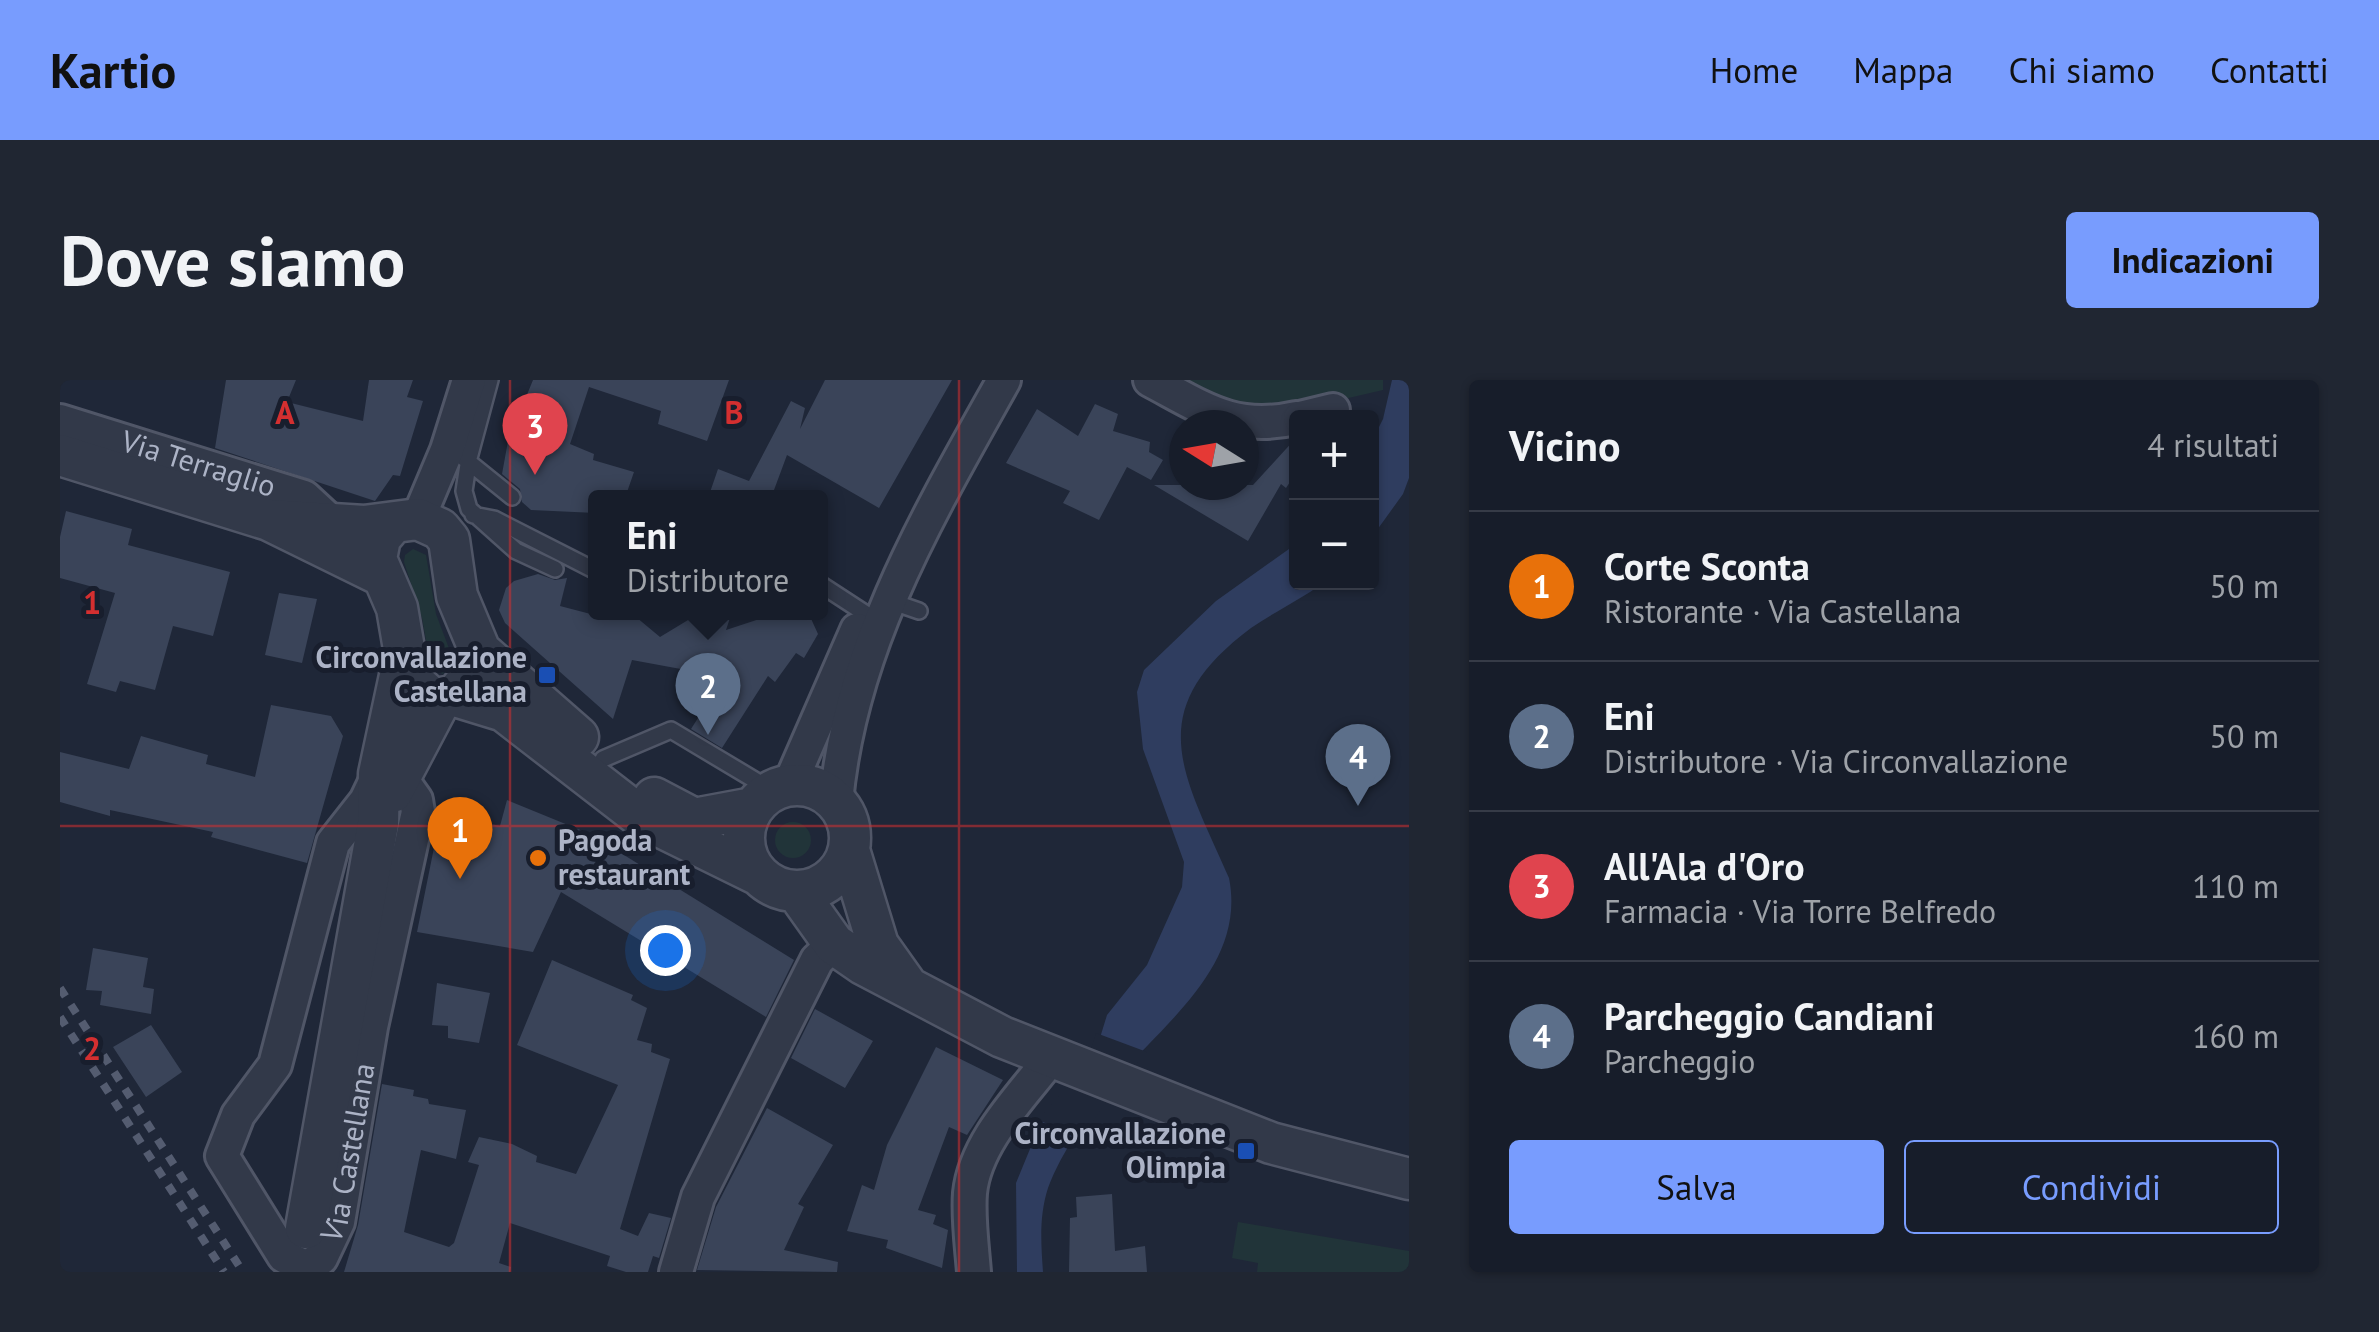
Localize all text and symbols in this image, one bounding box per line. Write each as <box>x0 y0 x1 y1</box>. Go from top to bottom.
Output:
text: Kartio <box>50 39 176 101</box>
text: Home <box>1710 47 1798 93</box>
text: Mappa <box>1853 47 1953 93</box>
text: Chi siamo <box>2008 47 2155 93</box>
text: Contatti <box>2210 47 2329 93</box>
button: Indicazioni <box>2066 212 2319 308</box>
text: Dove siamo <box>60 215 405 305</box>
text: A <box>275 391 295 433</box>
text: B <box>725 391 743 433</box>
pin: 3 <box>502 392 568 475</box>
north arrow <box>1169 410 1259 500</box>
map controls <box>1289 410 1379 590</box>
button: + <box>1289 410 1379 500</box>
text: Vicino <box>1509 418 1621 473</box>
street label: Via Terraglio <box>116 420 281 505</box>
text: 4 risultati <box>2147 424 2279 466</box>
popup <box>588 490 828 620</box>
button: − <box>1289 500 1379 590</box>
text: Eni <box>627 510 677 559</box>
text: Corte Sconta <box>1604 541 1810 590</box>
text: Distributore <box>627 559 789 601</box>
text: 1 <box>1532 565 1551 607</box>
text: 50 m <box>2210 565 2279 607</box>
text: 1 <box>83 581 101 623</box>
text: Ristorante · Via Castellana <box>1604 590 1961 632</box>
place label: Circonvallazione Castellana <box>315 637 527 710</box>
pin: 2 <box>676 652 740 735</box>
marker: Circonvallazione Castellana <box>536 664 558 686</box>
text: Eni <box>1604 691 1655 740</box>
text: 2 <box>1532 715 1551 757</box>
text: 50 m <box>2210 715 2279 757</box>
pin: 4 <box>1326 724 1390 806</box>
text: Distributore · Via Circonvallazione <box>1604 740 2068 782</box>
pin: 1 <box>428 796 492 879</box>
place label: Pagoda restaurant <box>558 820 691 893</box>
text: All'Ala d'Oro <box>1604 841 1805 890</box>
marker: Pagoda restaurant <box>527 847 549 869</box>
text: 3 <box>1532 865 1551 907</box>
text: 110 m <box>2192 865 2279 907</box>
text: Farmacia · Via Torre Belfredo <box>1604 890 1996 932</box>
your location <box>640 925 691 976</box>
text: Parcheggio Candiani <box>1604 991 1934 1040</box>
text: 4 <box>1532 1015 1551 1057</box>
text: 160 m <box>2192 1015 2279 1057</box>
text: 2 <box>83 1027 101 1069</box>
text: Parcheggio <box>1604 1040 1755 1082</box>
street label: Via Castellana <box>310 1060 383 1249</box>
place label: Circonvallazione Olimpia <box>1014 1113 1226 1186</box>
marker: Circonvallazione Olimpia <box>1235 1140 1257 1162</box>
button: Salva <box>1509 1140 1884 1234</box>
button: Condividi <box>1904 1140 2279 1234</box>

